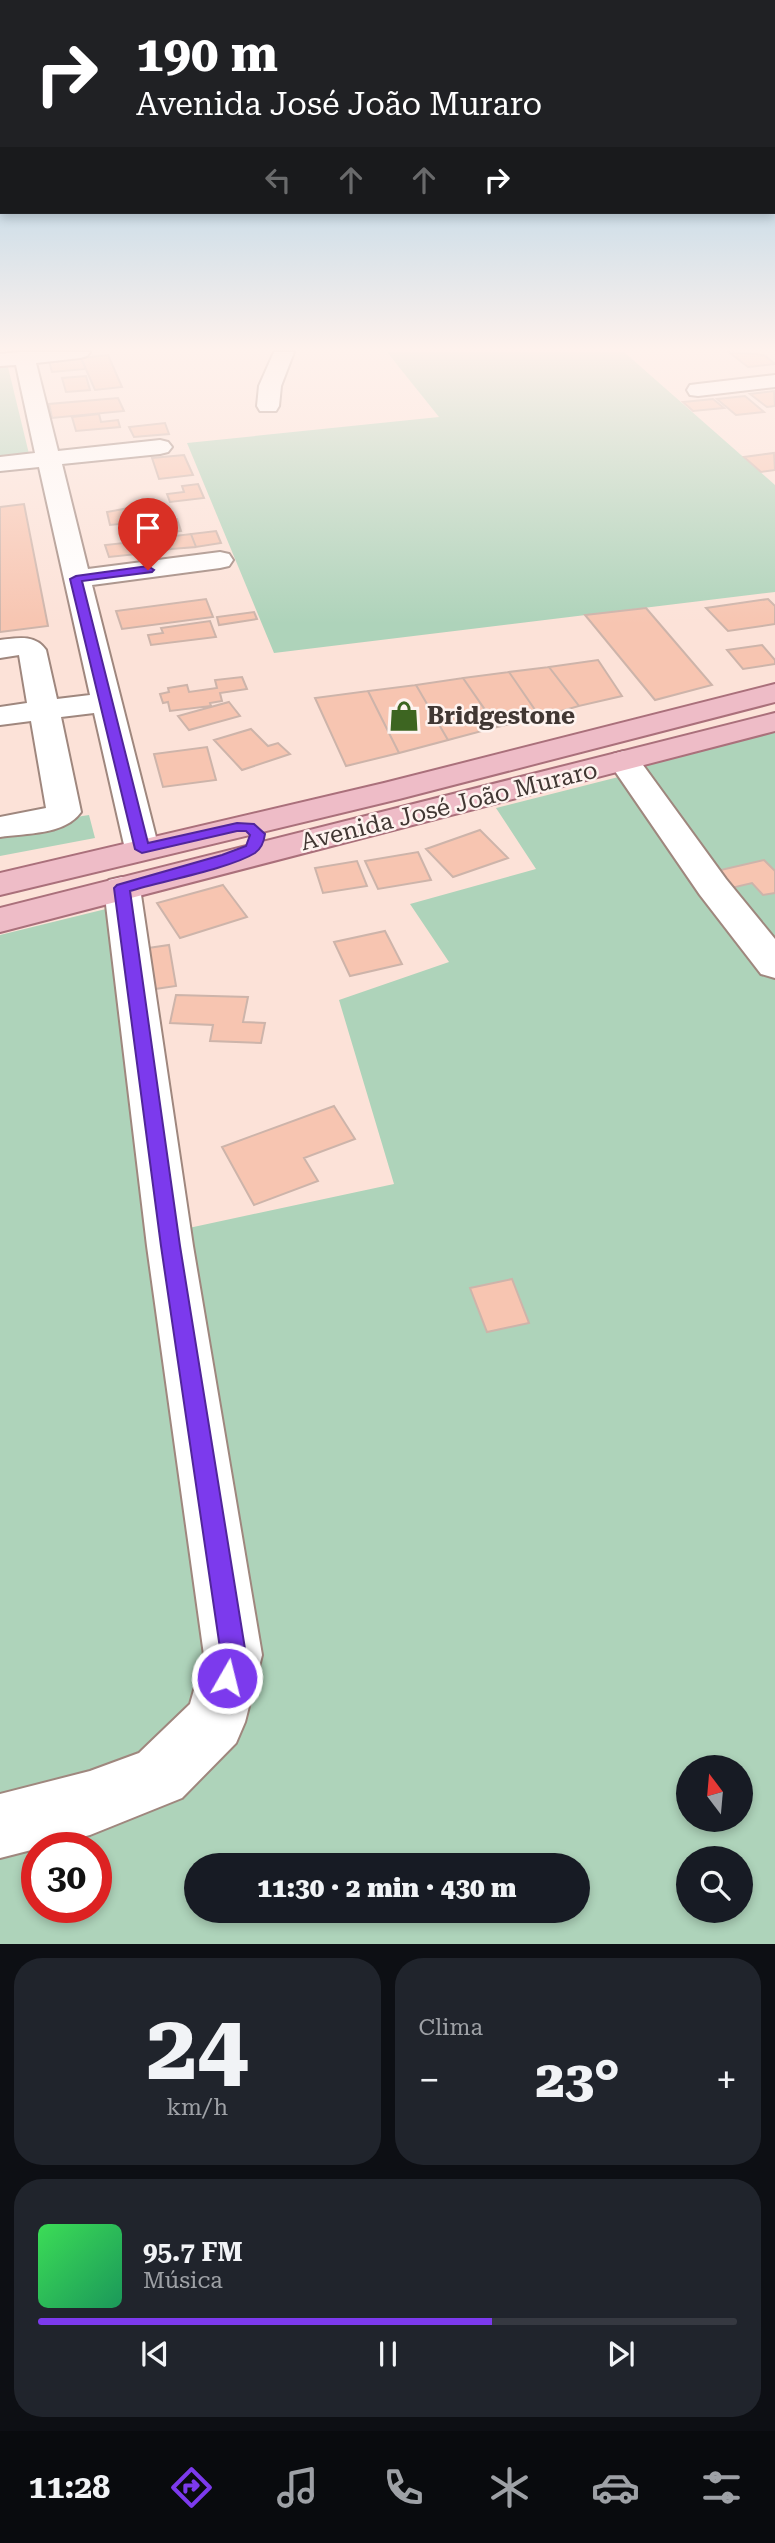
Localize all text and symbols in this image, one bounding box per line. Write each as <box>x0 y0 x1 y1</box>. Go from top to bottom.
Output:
text: 190 m <box>136 26 278 83</box>
icon: right <box>21 28 112 119</box>
text: Avenida José João Muraro <box>136 85 542 123</box>
icon: left <box>259 161 297 199</box>
icon: ahead <box>332 161 370 199</box>
icon: ahead <box>405 161 443 199</box>
icon: right <box>478 161 516 199</box>
pin <box>118 498 178 570</box>
icon: arrive <box>129 509 167 547</box>
shop icon: Bridgestone <box>387 699 421 733</box>
place label: Bridgestone <box>427 702 575 730</box>
street label: Avenida José João Muraro <box>298 756 600 856</box>
position arrow <box>190 1641 264 1715</box>
north arrow <box>676 1755 752 1832</box>
map controls <box>676 1755 753 1923</box>
speed limit sign: 30 <box>21 1832 112 1923</box>
button: search <box>676 1846 753 1923</box>
text: 11:30 · 2 min · 430 m <box>257 1873 517 1903</box>
text: 24 <box>146 1995 248 2101</box>
text: Clima <box>419 2014 483 2041</box>
text: 23° <box>536 2049 620 2110</box>
text: − <box>419 2058 440 2102</box>
text: + <box>716 2058 737 2102</box>
text: km/h <box>166 2094 228 2121</box>
text: 95.7 FM <box>143 2237 243 2267</box>
text: Música <box>143 2267 223 2294</box>
icon: previous <box>136 2335 174 2373</box>
icon: pause <box>369 2335 407 2373</box>
icon: next <box>602 2335 640 2373</box>
icon: directions <box>167 2463 216 2512</box>
icon: music <box>273 2463 322 2512</box>
icon: phone <box>379 2463 428 2512</box>
icon: climate <box>485 2463 534 2512</box>
icon: car <box>591 2463 640 2512</box>
icon: filters <box>697 2463 746 2512</box>
text: 11:28 <box>29 2468 110 2506</box>

